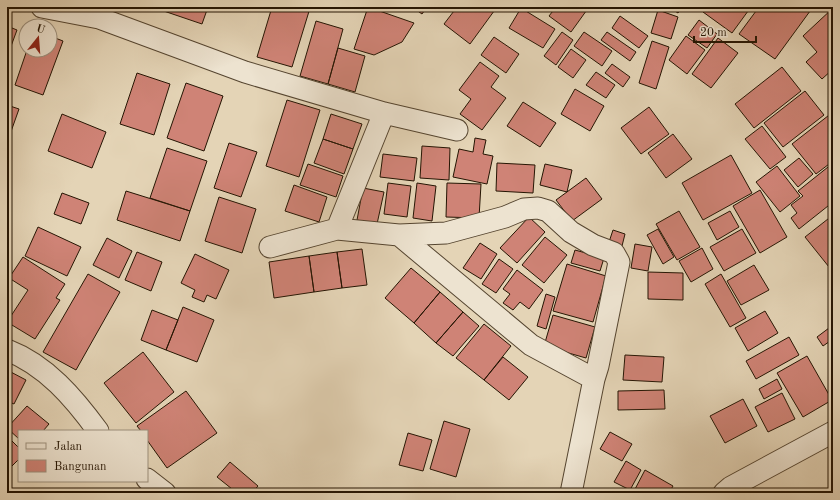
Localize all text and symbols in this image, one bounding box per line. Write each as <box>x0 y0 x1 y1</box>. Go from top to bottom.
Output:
north arrow <box>18 18 58 58</box>
scale bar <box>694 18 756 44</box>
text: U <box>35 23 47 36</box>
text: 20 m <box>700 27 727 39</box>
legend <box>18 430 148 482</box>
text: Jalan <box>54 441 83 453</box>
text: Bangunan <box>54 461 107 473</box>

